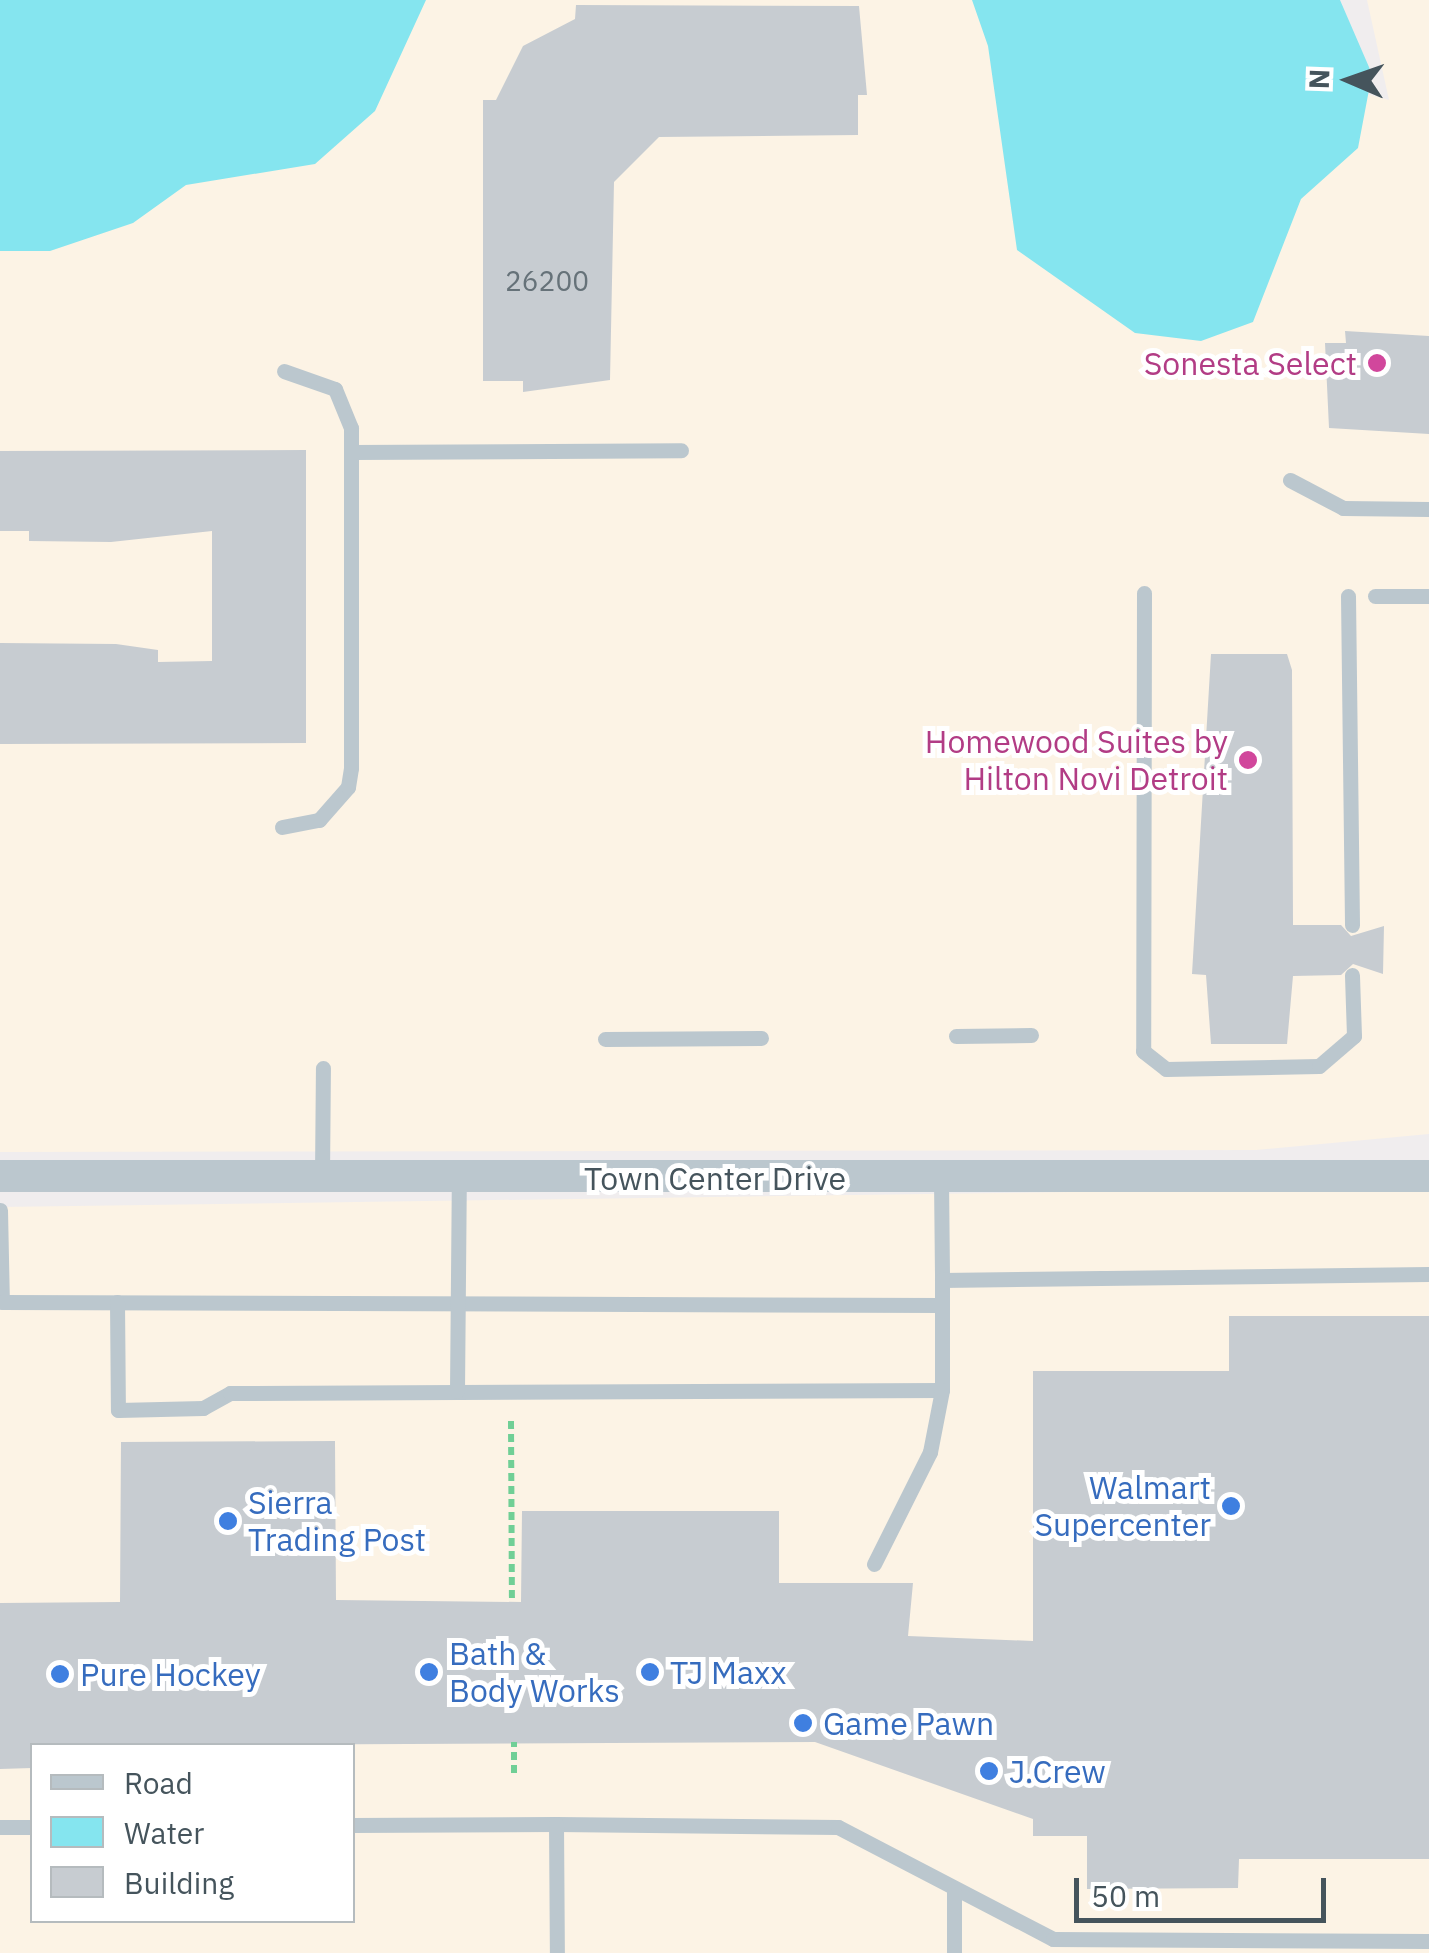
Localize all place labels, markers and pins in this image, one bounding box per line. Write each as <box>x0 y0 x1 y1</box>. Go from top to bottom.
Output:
place label: Sonesta Select <box>1144 344 1357 382</box>
marker: Sonesta Select <box>1366 352 1388 374</box>
place label: Homewood Suites by Hilton Novi Detroit <box>925 723 1228 798</box>
marker: Homewood Suites by Hilton Novi Detroit <box>1237 749 1259 771</box>
place label: Walmart Supercenter <box>1034 1469 1211 1544</box>
place label: Sierra Trading Post <box>248 1484 426 1559</box>
marker: Walmart Supercenter <box>1220 1495 1242 1517</box>
marker: Sierra Trading Post <box>217 1510 239 1532</box>
place label: Bath & Body Works <box>449 1635 620 1710</box>
place label: TJ Maxx <box>670 1653 786 1691</box>
place label: Pure Hockey <box>80 1655 261 1693</box>
marker: Bath & Body Works <box>418 1661 440 1683</box>
marker: TJ Maxx <box>639 1661 661 1683</box>
marker: Pure Hockey <box>49 1663 71 1685</box>
place label: Game Pawn <box>823 1704 994 1742</box>
marker: Game Pawn <box>792 1712 814 1734</box>
place label: J.Crew <box>1009 1752 1106 1790</box>
marker: J.Crew <box>978 1760 1000 1782</box>

